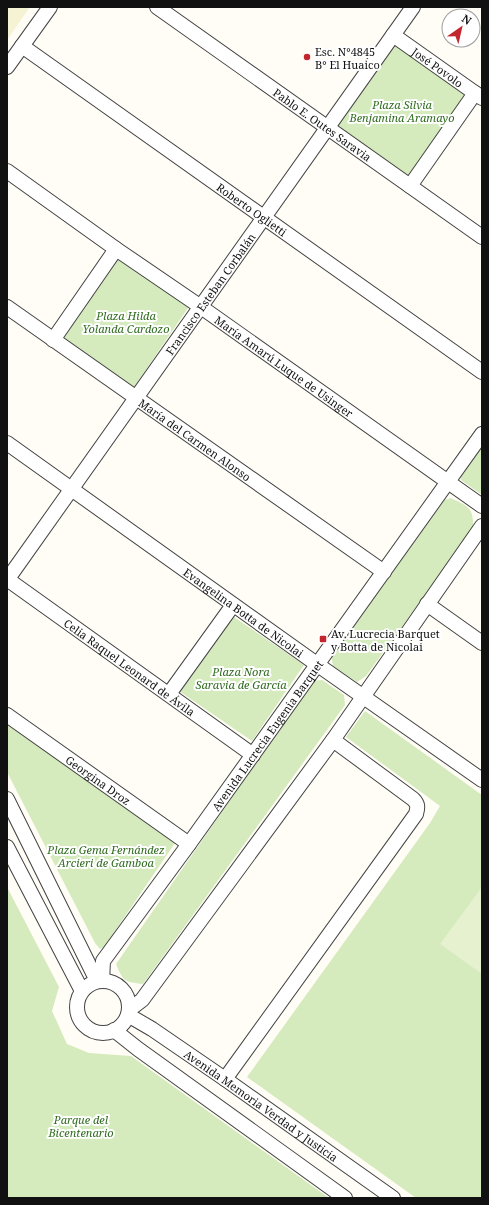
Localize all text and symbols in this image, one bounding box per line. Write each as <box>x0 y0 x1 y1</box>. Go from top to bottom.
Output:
north arrow <box>441 8 481 48</box>
text: N <box>459 11 475 28</box>
street label: José Povolo <box>408 43 467 90</box>
place label: Esc. N°4845 B° El Huaico <box>315 44 380 72</box>
marker: Esc. N°4845 B° El Huaico <box>302 52 312 62</box>
street label: Pablo E. Outes Saravia <box>271 84 375 164</box>
park label: Plaza Silvia Benjamina Aramayo <box>349 97 454 125</box>
street label: Roberto Oglietti <box>214 179 291 239</box>
street label: Francisco Esteban Corbalán <box>162 230 258 357</box>
park label: Plaza Hilda Yolanda Cardozo <box>82 308 170 336</box>
street label: María Amarú Luque de Usinger <box>212 312 357 421</box>
street label: María del Carmen Alonso <box>136 395 254 484</box>
street label: Evangelina Botta de Nicolai <box>181 564 307 660</box>
street label: Celia Raquel Leonard de Ávila <box>61 615 198 719</box>
place label: Av. Lucrecia Barquet y Botta de Nicolai <box>331 626 440 654</box>
marker: Av. Lucrecia Barquet y Botta de Nicolai <box>318 634 328 644</box>
street label: Avenida Lucrecia Eugenia Barquet <box>208 657 326 813</box>
park label: Plaza Nora Saravia de García <box>195 664 287 692</box>
street label: Georgina Droz <box>63 752 134 808</box>
park label: Plaza Gema Fernández Arcieri de Gamboa <box>46 842 165 870</box>
street label: Avenida Memoria Verdad y Justicia <box>181 1046 341 1164</box>
park label: Parque del Bicentenario <box>47 1112 114 1140</box>

